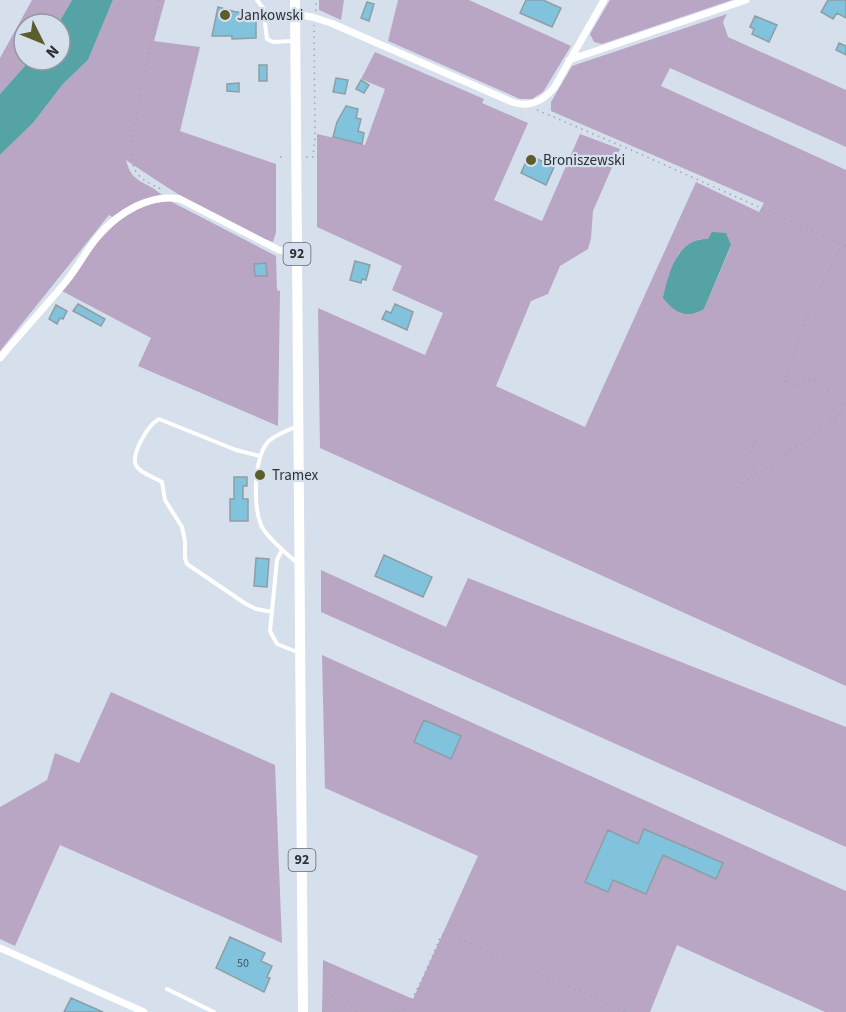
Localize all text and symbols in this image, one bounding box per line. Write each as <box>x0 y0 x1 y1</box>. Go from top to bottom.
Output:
place label: Jankowski <box>237 5 303 26</box>
marker: Jankowski <box>218 8 232 22</box>
north arrow <box>12 12 72 72</box>
text: N <box>41 40 64 63</box>
place label: Broniszewski <box>543 150 625 171</box>
marker: Broniszewski <box>524 153 538 167</box>
road number: 92 <box>284 243 310 265</box>
place label: Tramex <box>272 465 319 486</box>
marker: Tramex <box>253 468 267 482</box>
road number: 92 <box>288 849 316 871</box>
house number: 50 <box>237 955 249 972</box>

